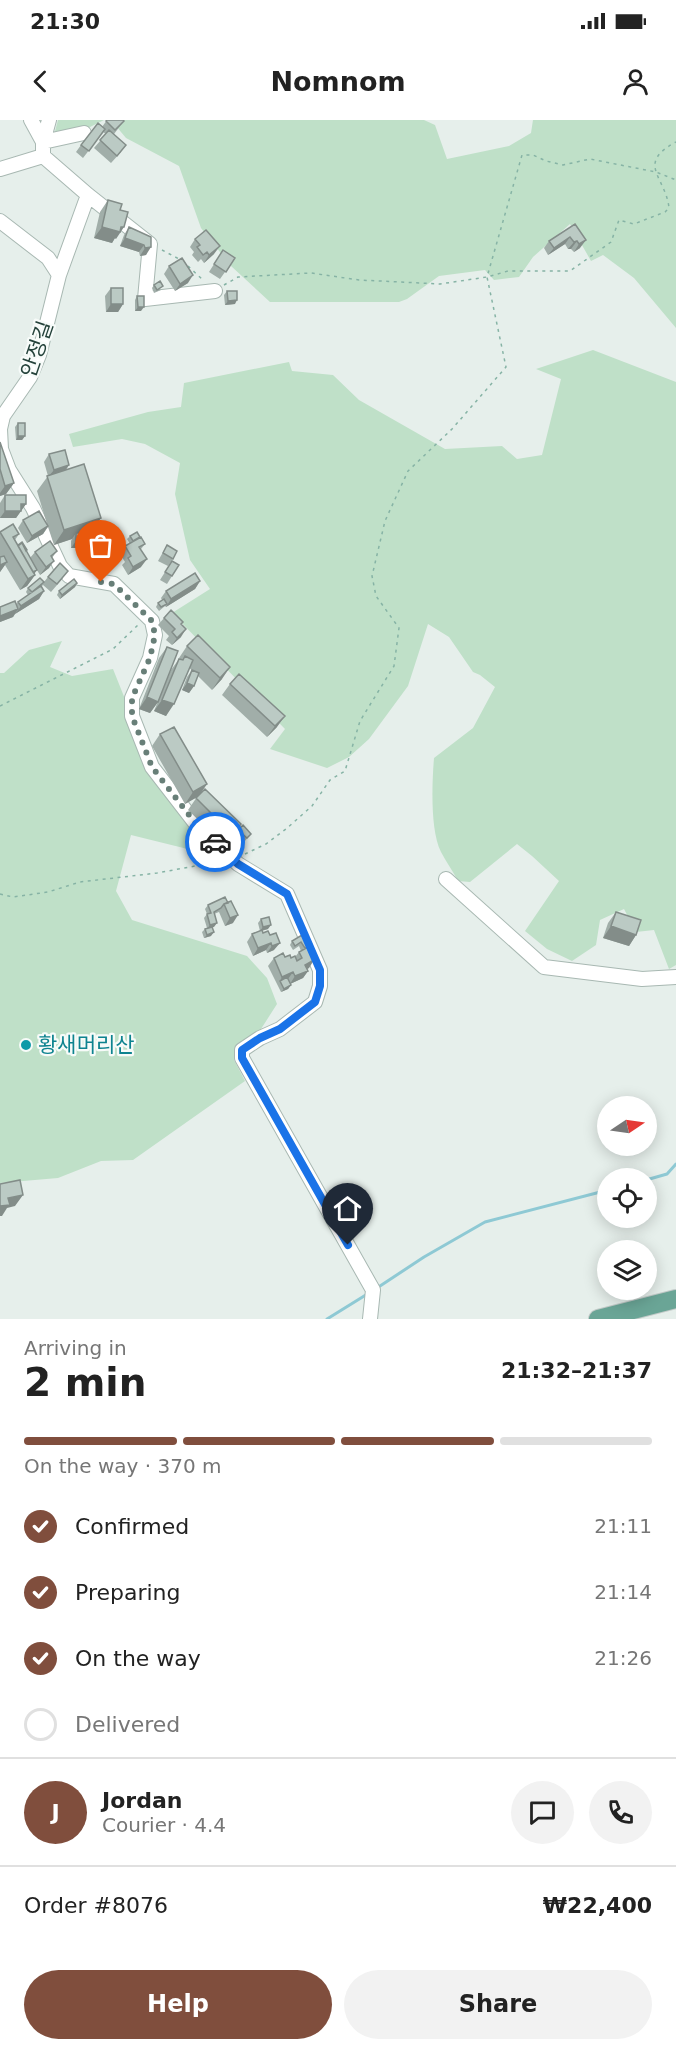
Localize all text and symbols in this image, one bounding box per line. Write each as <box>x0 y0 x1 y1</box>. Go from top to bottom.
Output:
text: 21:30 <box>30 9 100 34</box>
icon: back <box>24 65 57 98</box>
icon: person <box>619 65 652 98</box>
text: Nomnom <box>270 66 406 97</box>
street label: 안정길 <box>16 318 58 380</box>
pin <box>75 520 126 582</box>
icon: bag <box>84 529 117 562</box>
courier <box>185 812 245 872</box>
icon: car <box>199 826 232 859</box>
place label: 황새머리산 <box>38 1033 135 1057</box>
marker: 황새머리산 <box>19 1038 33 1052</box>
north arrow <box>597 1096 657 1156</box>
map controls <box>597 1096 657 1300</box>
button: locate <box>597 1168 657 1228</box>
pin <box>322 1183 373 1245</box>
icon: home <box>331 1192 364 1225</box>
button: layers <box>597 1240 657 1300</box>
text: Arriving in <box>24 1336 127 1360</box>
text: 21:32–21:37 <box>501 1358 652 1383</box>
text: 2 min <box>24 1360 146 1405</box>
text: On the way · 370 m <box>24 1454 222 1478</box>
icon: check <box>24 1510 57 1543</box>
text: Confirmed <box>75 1514 189 1539</box>
text: 21:11 <box>594 1514 652 1538</box>
icon: check <box>24 1576 57 1609</box>
text: Preparing <box>75 1580 181 1605</box>
text: 21:14 <box>594 1580 652 1604</box>
icon: check <box>24 1642 57 1675</box>
text: On the way <box>75 1646 201 1671</box>
text: 21:26 <box>594 1646 652 1670</box>
text: Delivered <box>75 1712 180 1737</box>
button: chat <box>511 1781 574 1844</box>
button: phone <box>589 1781 652 1844</box>
text: Jordan <box>102 1788 182 1813</box>
text: J <box>51 1800 60 1825</box>
text: Courier · 4.4 <box>102 1813 226 1837</box>
text: Order #8076 <box>24 1893 168 1918</box>
text: ₩22,400 <box>543 1893 652 1918</box>
button: Help <box>24 1970 332 2039</box>
button: Share <box>344 1970 652 2039</box>

